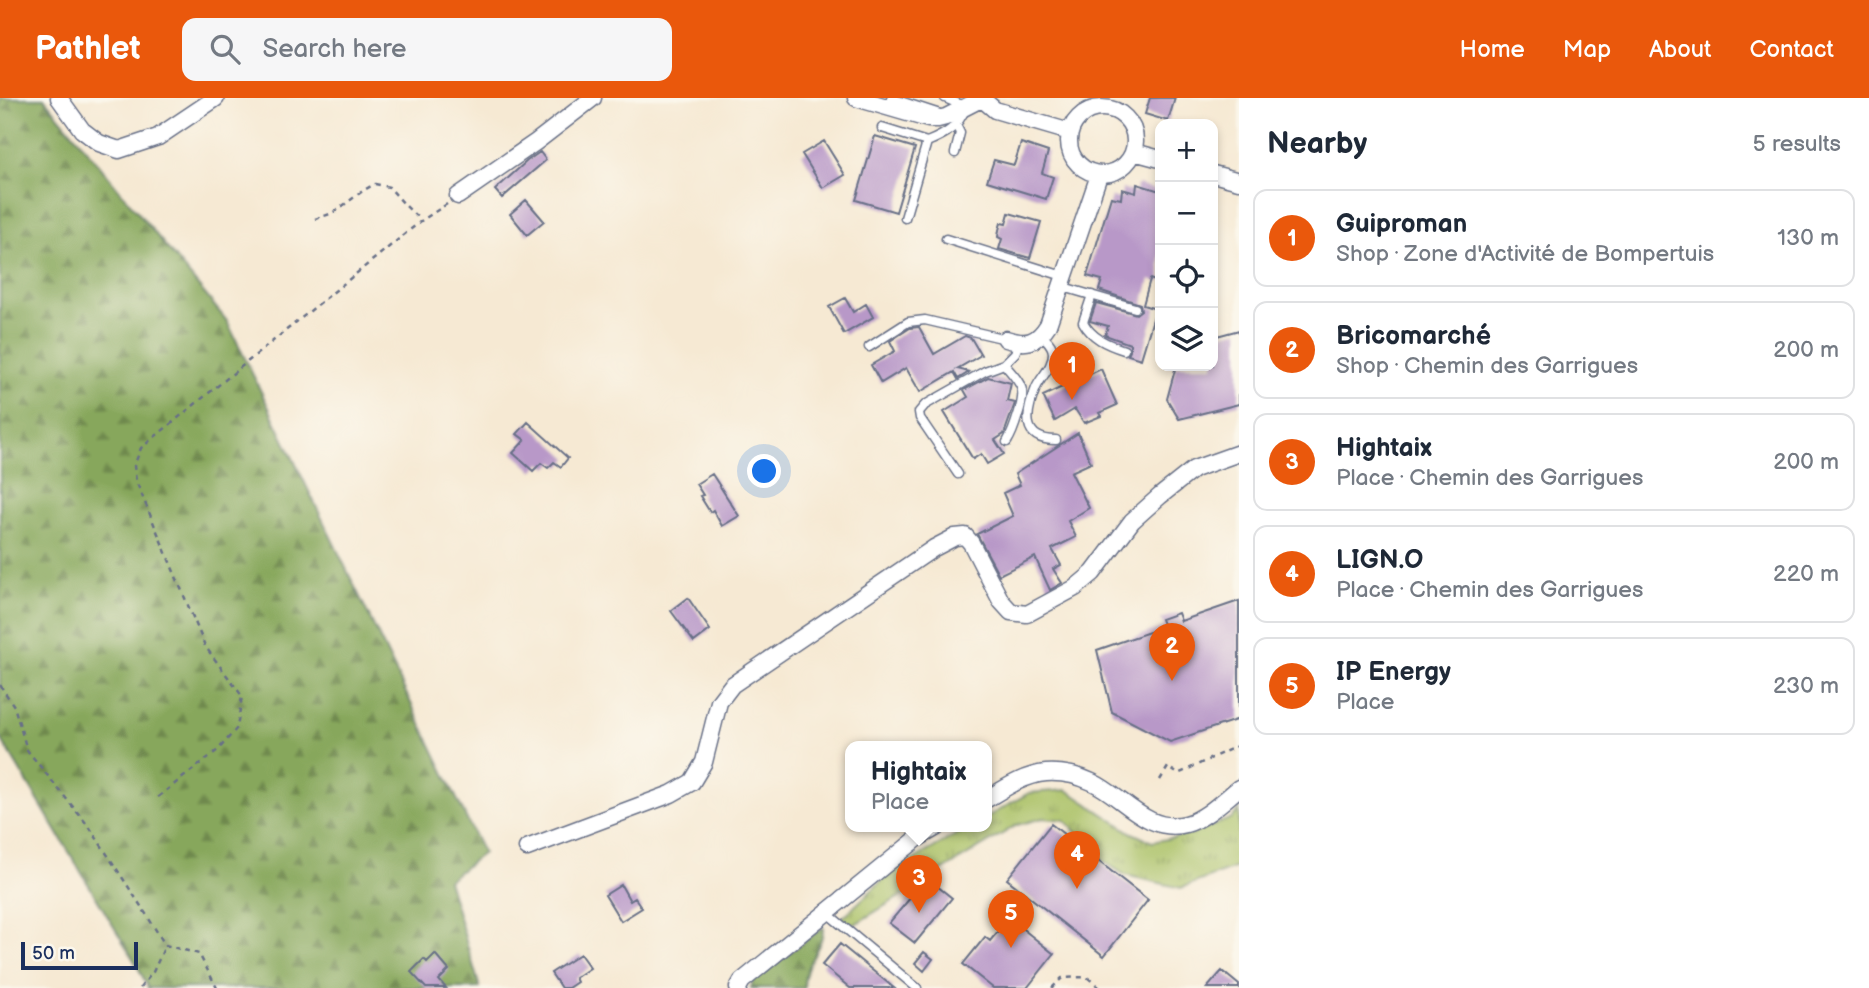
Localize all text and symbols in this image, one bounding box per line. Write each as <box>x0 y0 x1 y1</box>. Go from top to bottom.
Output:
search box <box>182 18 672 81</box>
text: Pathlet <box>35 29 140 69</box>
icon: search <box>206 30 244 68</box>
text: Search here <box>262 34 406 65</box>
text: Home <box>1460 35 1525 64</box>
text: Map <box>1563 35 1611 64</box>
text: About <box>1649 35 1711 64</box>
text: Contact <box>1749 35 1834 64</box>
map controls <box>1155 119 1218 371</box>
button: + <box>1155 119 1218 182</box>
text: Nearby <box>1267 126 1367 162</box>
text: 5 results <box>1753 130 1841 158</box>
button: − <box>1155 182 1218 245</box>
text: Guiproman <box>1336 209 1467 240</box>
text: 1 <box>1287 224 1297 252</box>
text: 130 m <box>1777 224 1839 252</box>
text: Shop · Zone d'Activité de Bompertuis <box>1336 240 1714 268</box>
button: locate <box>1155 245 1218 308</box>
button: layers <box>1155 308 1218 371</box>
text: Bricomarché <box>1336 321 1491 352</box>
text: 2 <box>1285 336 1299 364</box>
text: 200 m <box>1773 336 1839 364</box>
pin: 1 <box>1049 342 1095 400</box>
text: Shop · Chemin des Garrigues <box>1336 352 1638 380</box>
text: Hightaix <box>1336 433 1432 464</box>
text: 3 <box>1285 448 1299 476</box>
text: 200 m <box>1773 448 1839 476</box>
your location <box>747 454 781 488</box>
text: Place · Chemin des Garrigues <box>1336 464 1643 492</box>
text: LIGN.O <box>1336 545 1423 576</box>
text: 4 <box>1285 560 1299 588</box>
text: 220 m <box>1773 560 1839 588</box>
text: Place · Chemin des Garrigues <box>1336 576 1643 604</box>
pin: 2 <box>1149 623 1195 681</box>
text: IP Energy <box>1336 657 1451 688</box>
text: 5 <box>1285 672 1299 700</box>
text: 230 m <box>1773 672 1839 700</box>
text: Place <box>1336 688 1394 716</box>
popup <box>845 741 992 832</box>
text: Hightaix <box>871 757 966 788</box>
text: Place <box>871 788 929 816</box>
pin: 4 <box>1054 831 1100 889</box>
pin: 3 <box>896 855 942 913</box>
pin: 5 <box>988 890 1034 948</box>
scale bar <box>21 939 138 971</box>
text: 50 m <box>32 942 75 965</box>

